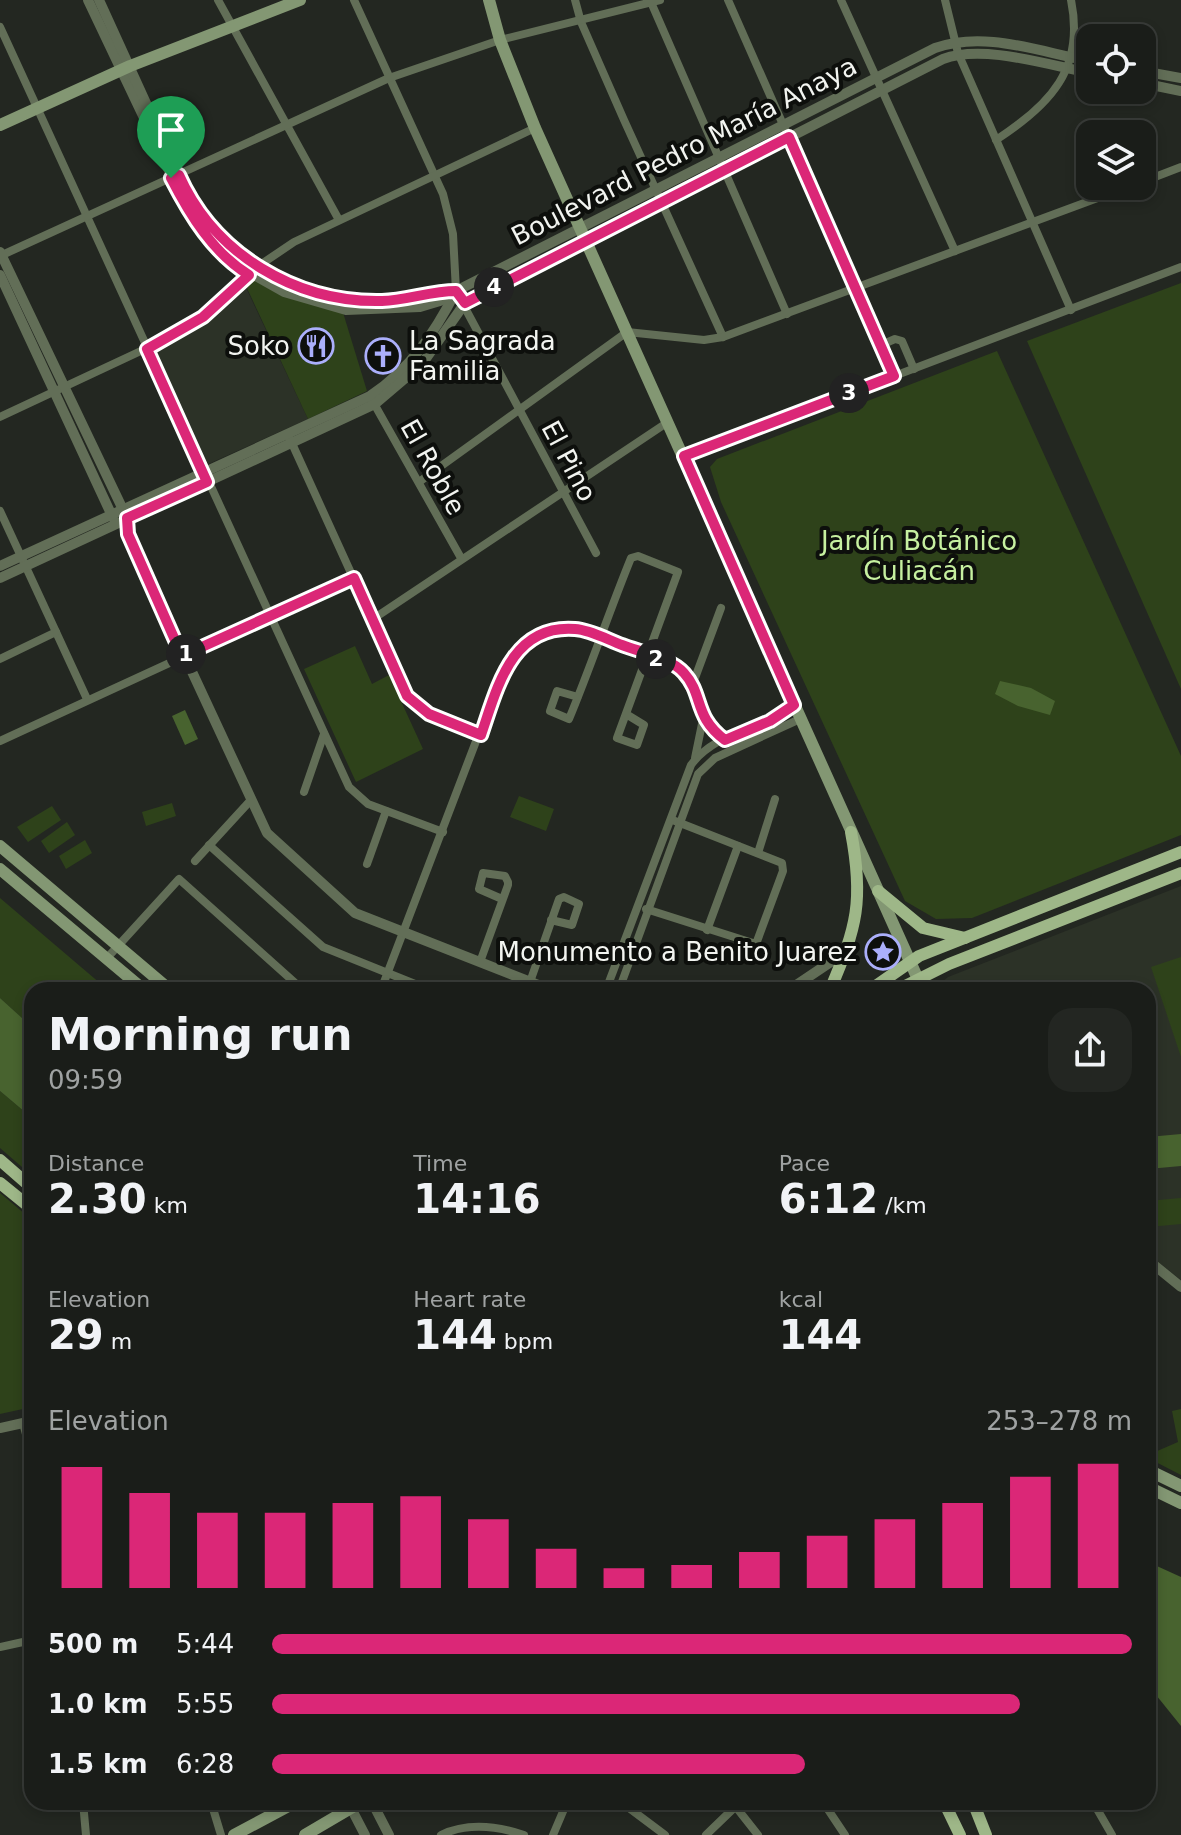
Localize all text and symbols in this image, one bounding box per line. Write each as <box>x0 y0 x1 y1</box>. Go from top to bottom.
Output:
map controls <box>1076 24 1156 200</box>
button: locate <box>1076 24 1156 104</box>
street label: Boulevard Pedro María Anaya <box>506 51 862 251</box>
pin <box>137 96 205 178</box>
icon: arrive <box>149 108 193 152</box>
button: layers <box>1076 120 1156 200</box>
pin: 4 <box>474 267 514 307</box>
text: 4 <box>486 274 502 299</box>
place label: La Sagrada Familia <box>409 326 556 386</box>
restaurant icon: Soko <box>297 327 335 365</box>
place label: Soko <box>228 331 290 361</box>
church icon: La Sagrada Familia <box>364 337 402 375</box>
pin: 3 <box>829 373 869 413</box>
text: 3 <box>841 380 857 405</box>
street label: El Roble <box>395 414 471 520</box>
street label: El Pino <box>535 416 603 506</box>
park label: Jardín Botánico Culiacán <box>819 526 1017 586</box>
pin: 1 <box>166 634 206 674</box>
pin: 2 <box>636 639 676 679</box>
text: 1 <box>178 641 194 666</box>
text: 2 <box>648 646 664 671</box>
place icon: Monumento a Benito Juarez <box>864 933 902 971</box>
place label: Monumento a Benito Juarez <box>498 937 857 967</box>
button: share <box>1048 1008 1132 1092</box>
text: Morning run <box>48 1009 353 1060</box>
text: 09:59 <box>48 1065 123 1095</box>
text: Distance <box>48 1151 144 1176</box>
text: Time <box>413 1151 467 1176</box>
text: Pace <box>779 1151 830 1176</box>
text: 2.30 <box>48 1176 147 1222</box>
text: 14:16 <box>413 1176 541 1222</box>
text: 6:12 <box>779 1176 878 1222</box>
text: km <box>147 1193 188 1218</box>
text: /km <box>878 1193 927 1218</box>
text: Elevation <box>48 1287 150 1312</box>
text: Heart rate <box>413 1287 526 1312</box>
text: kcal <box>779 1287 823 1312</box>
text: 29 <box>48 1312 104 1358</box>
text: 144 <box>413 1312 497 1358</box>
text: 144 <box>779 1312 862 1358</box>
text: m <box>104 1329 132 1354</box>
text: bpm <box>497 1329 553 1354</box>
text: Elevation <box>48 1406 169 1436</box>
text: 253–278 m <box>986 1406 1132 1436</box>
text: 500 m <box>48 1629 138 1659</box>
text: 5:44 <box>176 1629 234 1659</box>
text: 1.0 km <box>48 1689 148 1719</box>
text: 5:55 <box>176 1689 234 1719</box>
text: 1.5 km <box>48 1749 148 1779</box>
text: 6:28 <box>176 1749 234 1779</box>

